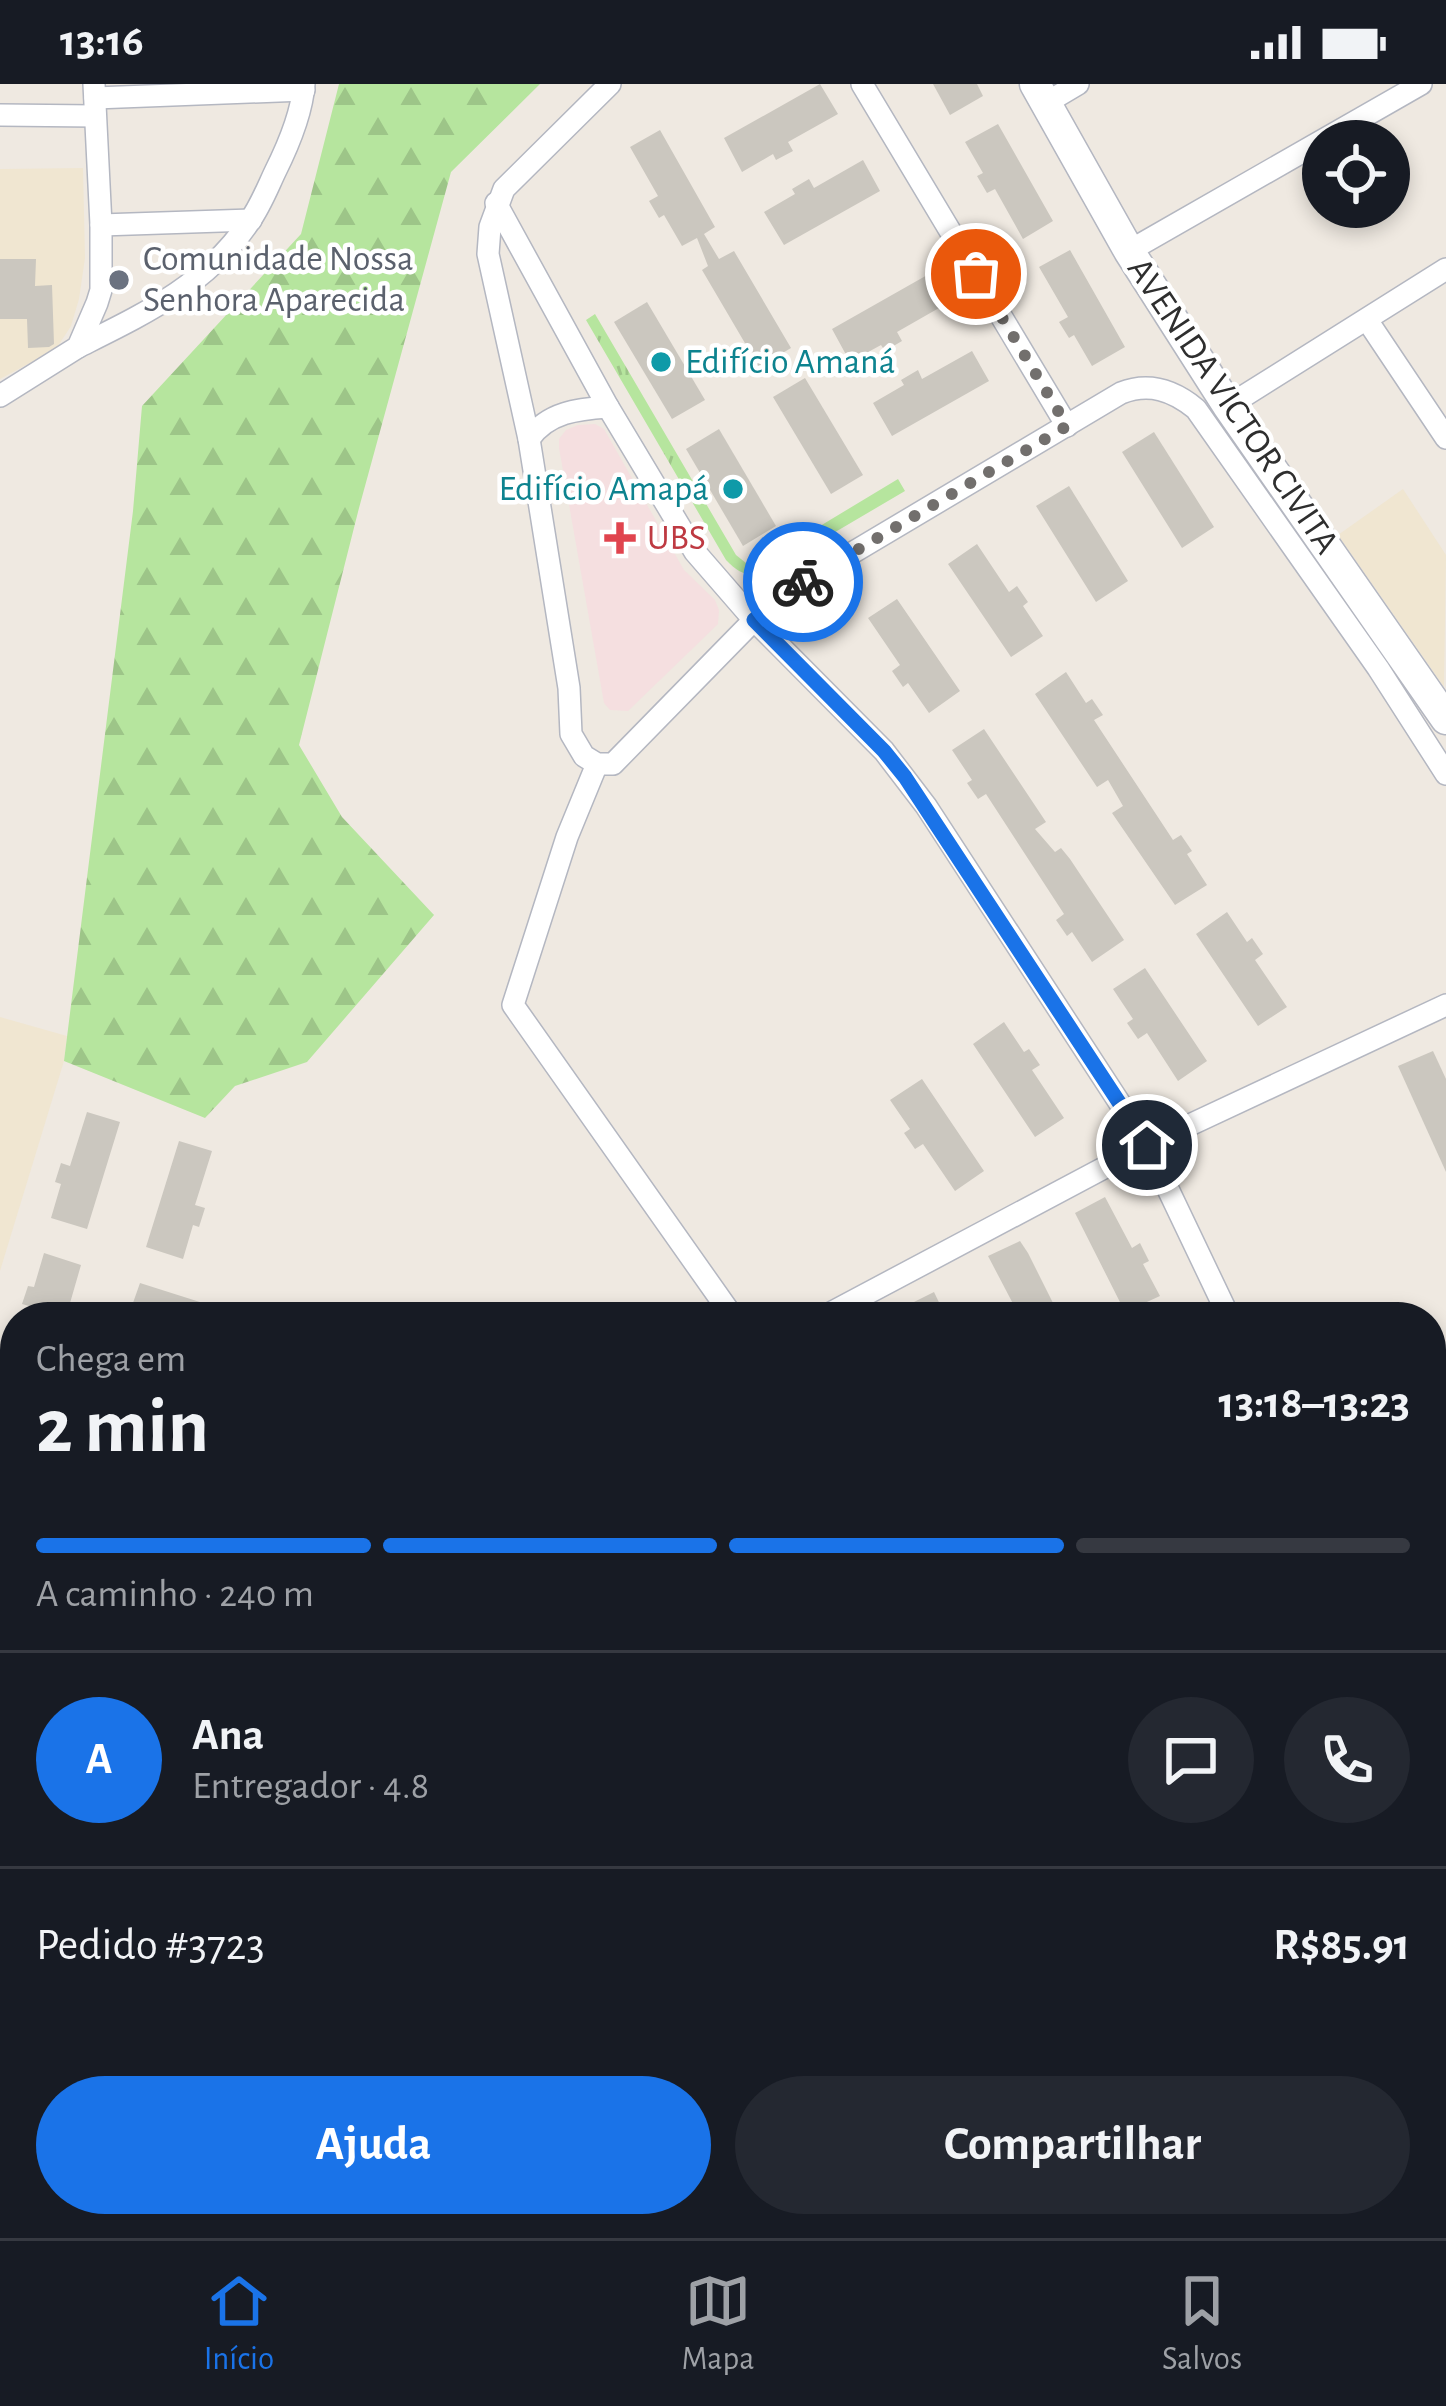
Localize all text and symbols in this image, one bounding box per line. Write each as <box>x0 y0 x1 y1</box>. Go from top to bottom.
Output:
text: 13:16 <box>60 19 144 64</box>
map controls <box>1302 120 1410 228</box>
button: locate <box>1302 120 1410 228</box>
pin <box>925 223 1027 325</box>
place label: Comunidade Nossa Senhora Aparecida <box>143 241 414 318</box>
icon: bag <box>943 241 1009 307</box>
street label: AVENIDA VICTOR CIVITA <box>1121 252 1345 561</box>
marker: Comunidade Nossa Senhora Aparecida <box>106 267 132 293</box>
place label: Edifício Amaná <box>685 344 895 380</box>
marker: Edifício Amaná <box>648 349 674 375</box>
place label: Edifício Amapá <box>499 471 709 507</box>
marker: Edifício Amapá <box>720 476 746 502</box>
place label: UBS <box>647 520 706 556</box>
marker: UBS <box>604 522 636 554</box>
courier <box>743 522 863 642</box>
icon: bike <box>770 549 836 615</box>
pin <box>1096 1094 1198 1196</box>
icon: home <box>1114 1112 1180 1178</box>
text: Chega em <box>36 1340 186 1379</box>
text: 13:18–13:23 <box>1218 1381 1410 1426</box>
text: 2 min <box>36 1389 209 1467</box>
text: A caminho · 240 m <box>36 1575 314 1614</box>
button: chat <box>1128 1697 1254 1823</box>
button: phone <box>1284 1697 1410 1823</box>
text: Ana <box>192 1713 264 1758</box>
text: A <box>85 1737 113 1782</box>
text: Entregador · 4.8 <box>192 1767 429 1806</box>
text: Pedido #3723 <box>36 1923 265 1968</box>
text: R$85.91 <box>1273 1923 1410 1968</box>
button: Ajuda <box>36 2076 711 2214</box>
button: Compartilhar <box>735 2076 1410 2214</box>
tab: Início <box>204 2268 274 2380</box>
tab: Mapa <box>682 2268 755 2380</box>
tab: Salvos <box>1162 2268 1242 2380</box>

